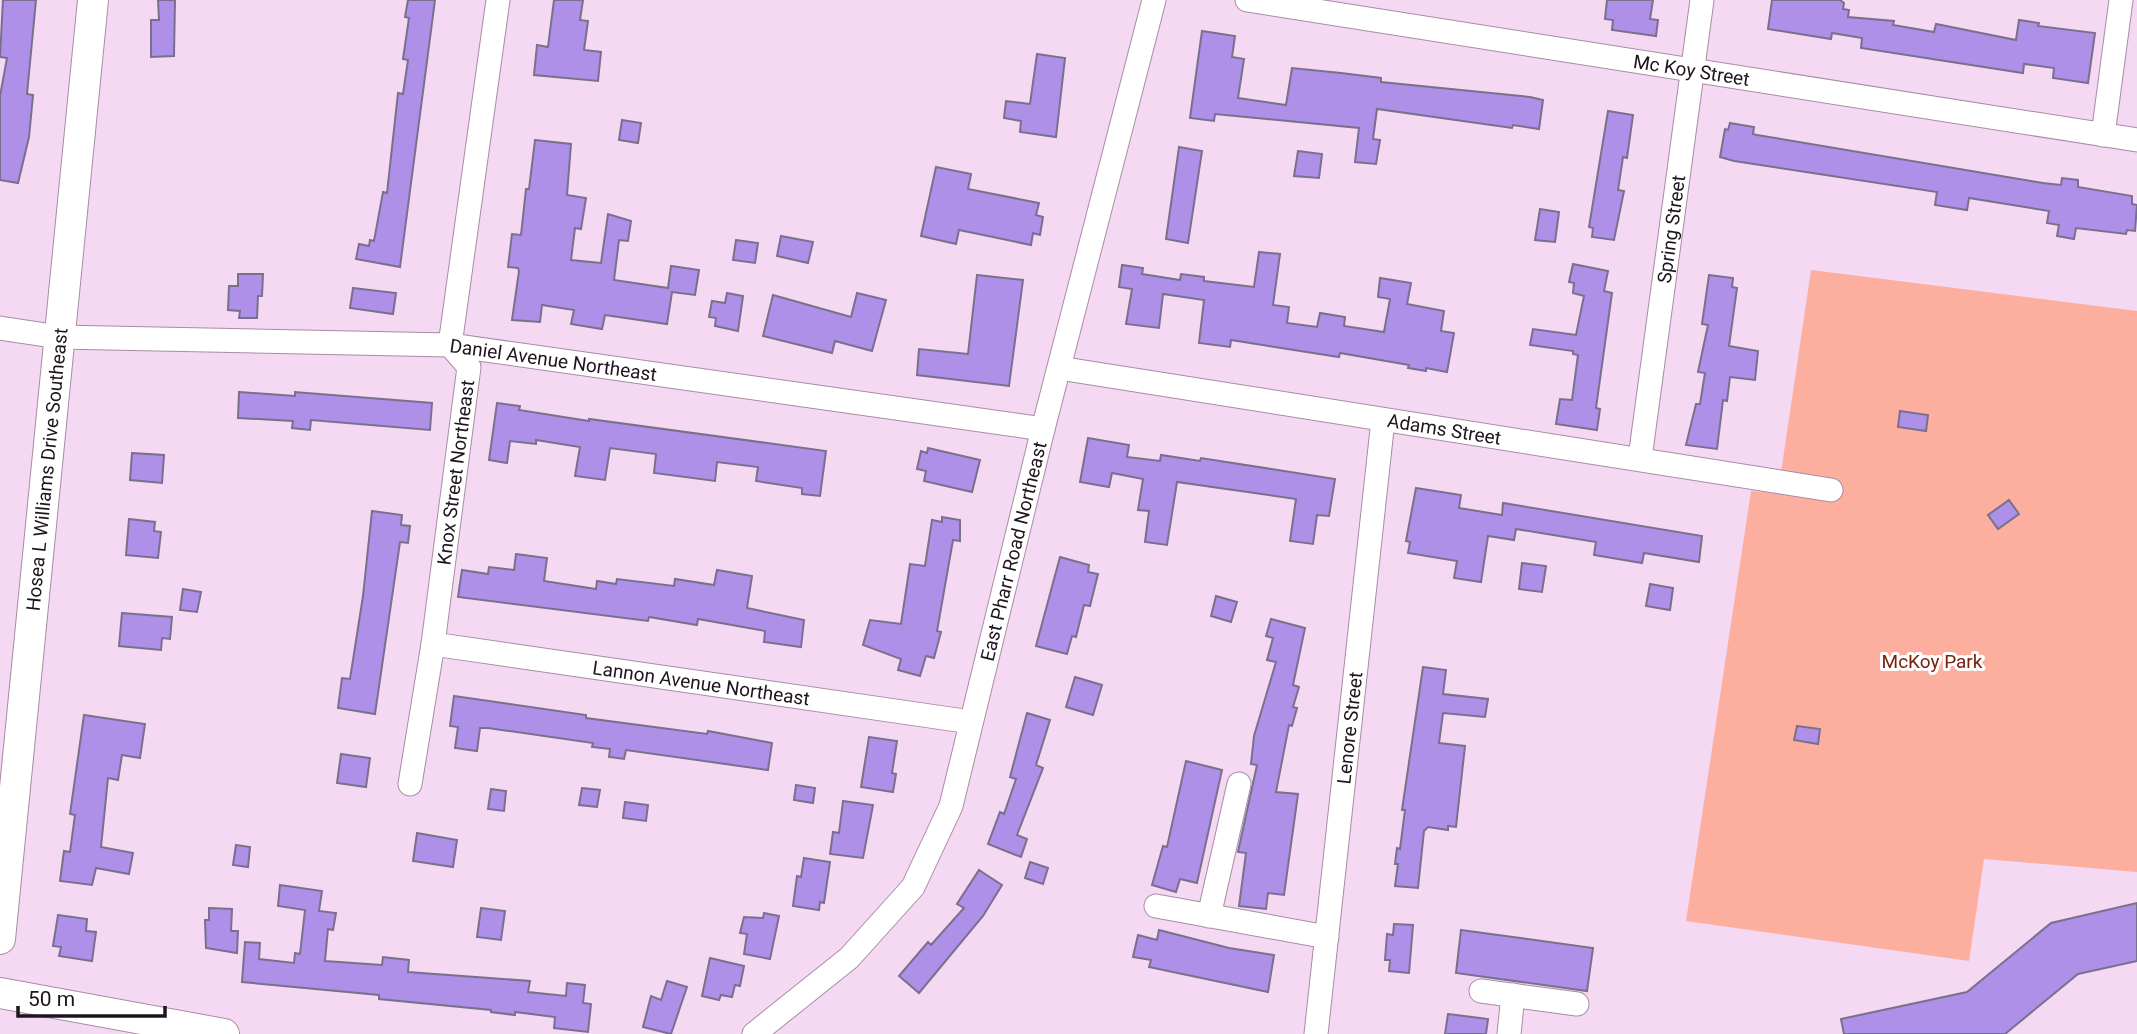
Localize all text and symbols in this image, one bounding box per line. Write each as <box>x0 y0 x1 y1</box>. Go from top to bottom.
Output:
street label: Mc Koy Street <box>1632 50 1751 91</box>
street label: Spring Street <box>1653 174 1690 285</box>
street label: Hosea L Williams Drive Southeast <box>22 327 72 612</box>
street label: Daniel Avenue Northeast <box>448 334 658 386</box>
street label: Knox Street Northeast <box>432 379 479 566</box>
street label: Adams Street <box>1386 409 1503 450</box>
street label: East Pharr Road Northeast <box>976 439 1052 663</box>
park label: McKoy Park <box>1882 650 1983 673</box>
street label: Lannon Avenue Northeast <box>591 656 811 710</box>
street label: Lenore Street <box>1332 671 1367 785</box>
scale bar <box>18 974 164 1018</box>
text: 50 m <box>28 987 75 1011</box>

